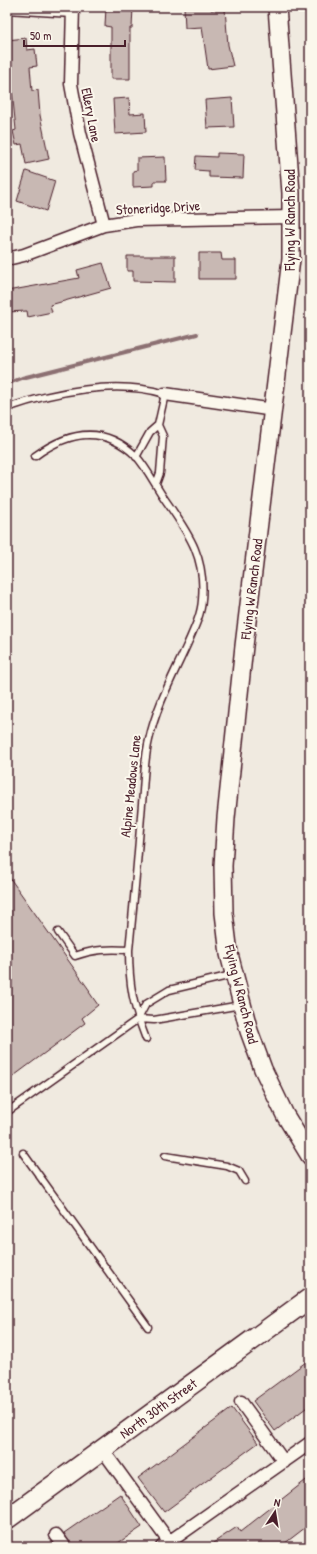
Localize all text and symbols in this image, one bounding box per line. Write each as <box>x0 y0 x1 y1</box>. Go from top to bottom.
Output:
scale bar <box>24 22 125 48</box>
text: 50 m <box>30 27 51 44</box>
street label: Ellery Lane <box>76 86 107 144</box>
street label: Flying W Ranch Road <box>280 169 300 272</box>
street label: Stoneridge Drive <box>115 195 201 220</box>
street label: Flying W Ranch Road <box>235 537 268 642</box>
street label: Alpine Meadows Lane <box>115 733 146 838</box>
street label: Flying W Ranch Road <box>219 942 264 1046</box>
street label: North 30th Street <box>115 1373 201 1443</box>
north arrow <box>255 1492 295 1532</box>
text: N <box>273 1495 282 1510</box>

